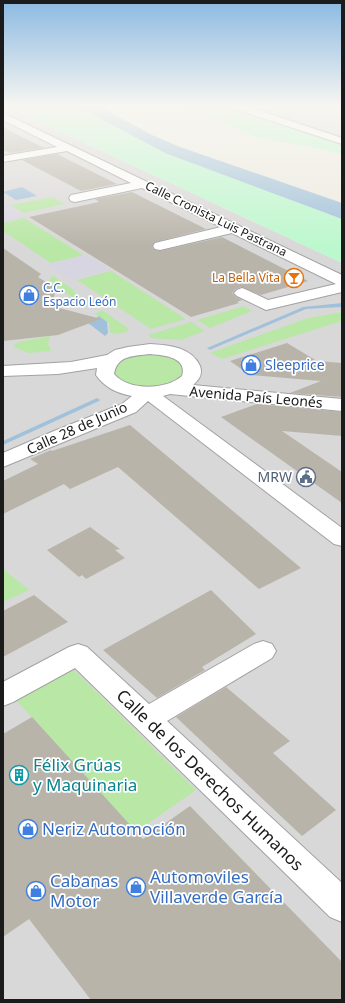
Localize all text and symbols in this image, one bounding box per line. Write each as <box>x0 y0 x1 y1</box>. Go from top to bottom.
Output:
street label: Calle Cronista Luis Pastrana <box>142 177 290 260</box>
bar icon: La Bella Vita <box>283 267 305 289</box>
place label: La Bella Vita <box>212 269 280 286</box>
place label: C.C. Espacio León <box>43 279 117 310</box>
shop icon: C.C. Espacio León <box>18 284 40 306</box>
shop icon: Sleeprice <box>240 354 262 376</box>
place label: Sleeprice <box>265 355 325 374</box>
street label: Avenida País Leonés <box>189 381 324 412</box>
street label: Calle 28 de Junio <box>23 397 130 458</box>
public building icon: MRW <box>295 466 317 488</box>
place label: MRW <box>258 467 292 486</box>
street label: Calle de los Derechos Humanos <box>112 684 309 875</box>
place label: Félix Grúas y Maquinaria <box>33 753 137 796</box>
building icon: Félix Grúas y Maquinaria <box>8 764 30 786</box>
place label: Neriz Automoción <box>42 817 186 840</box>
shop icon: Neriz Automoción <box>17 818 39 840</box>
place label: Automoviles Villaverde García <box>150 865 283 908</box>
place label: Cabanas Motor <box>50 869 118 912</box>
shop icon: Automoviles Villaverde García <box>125 876 147 898</box>
shop icon: Cabanas Motor <box>25 880 47 902</box>

